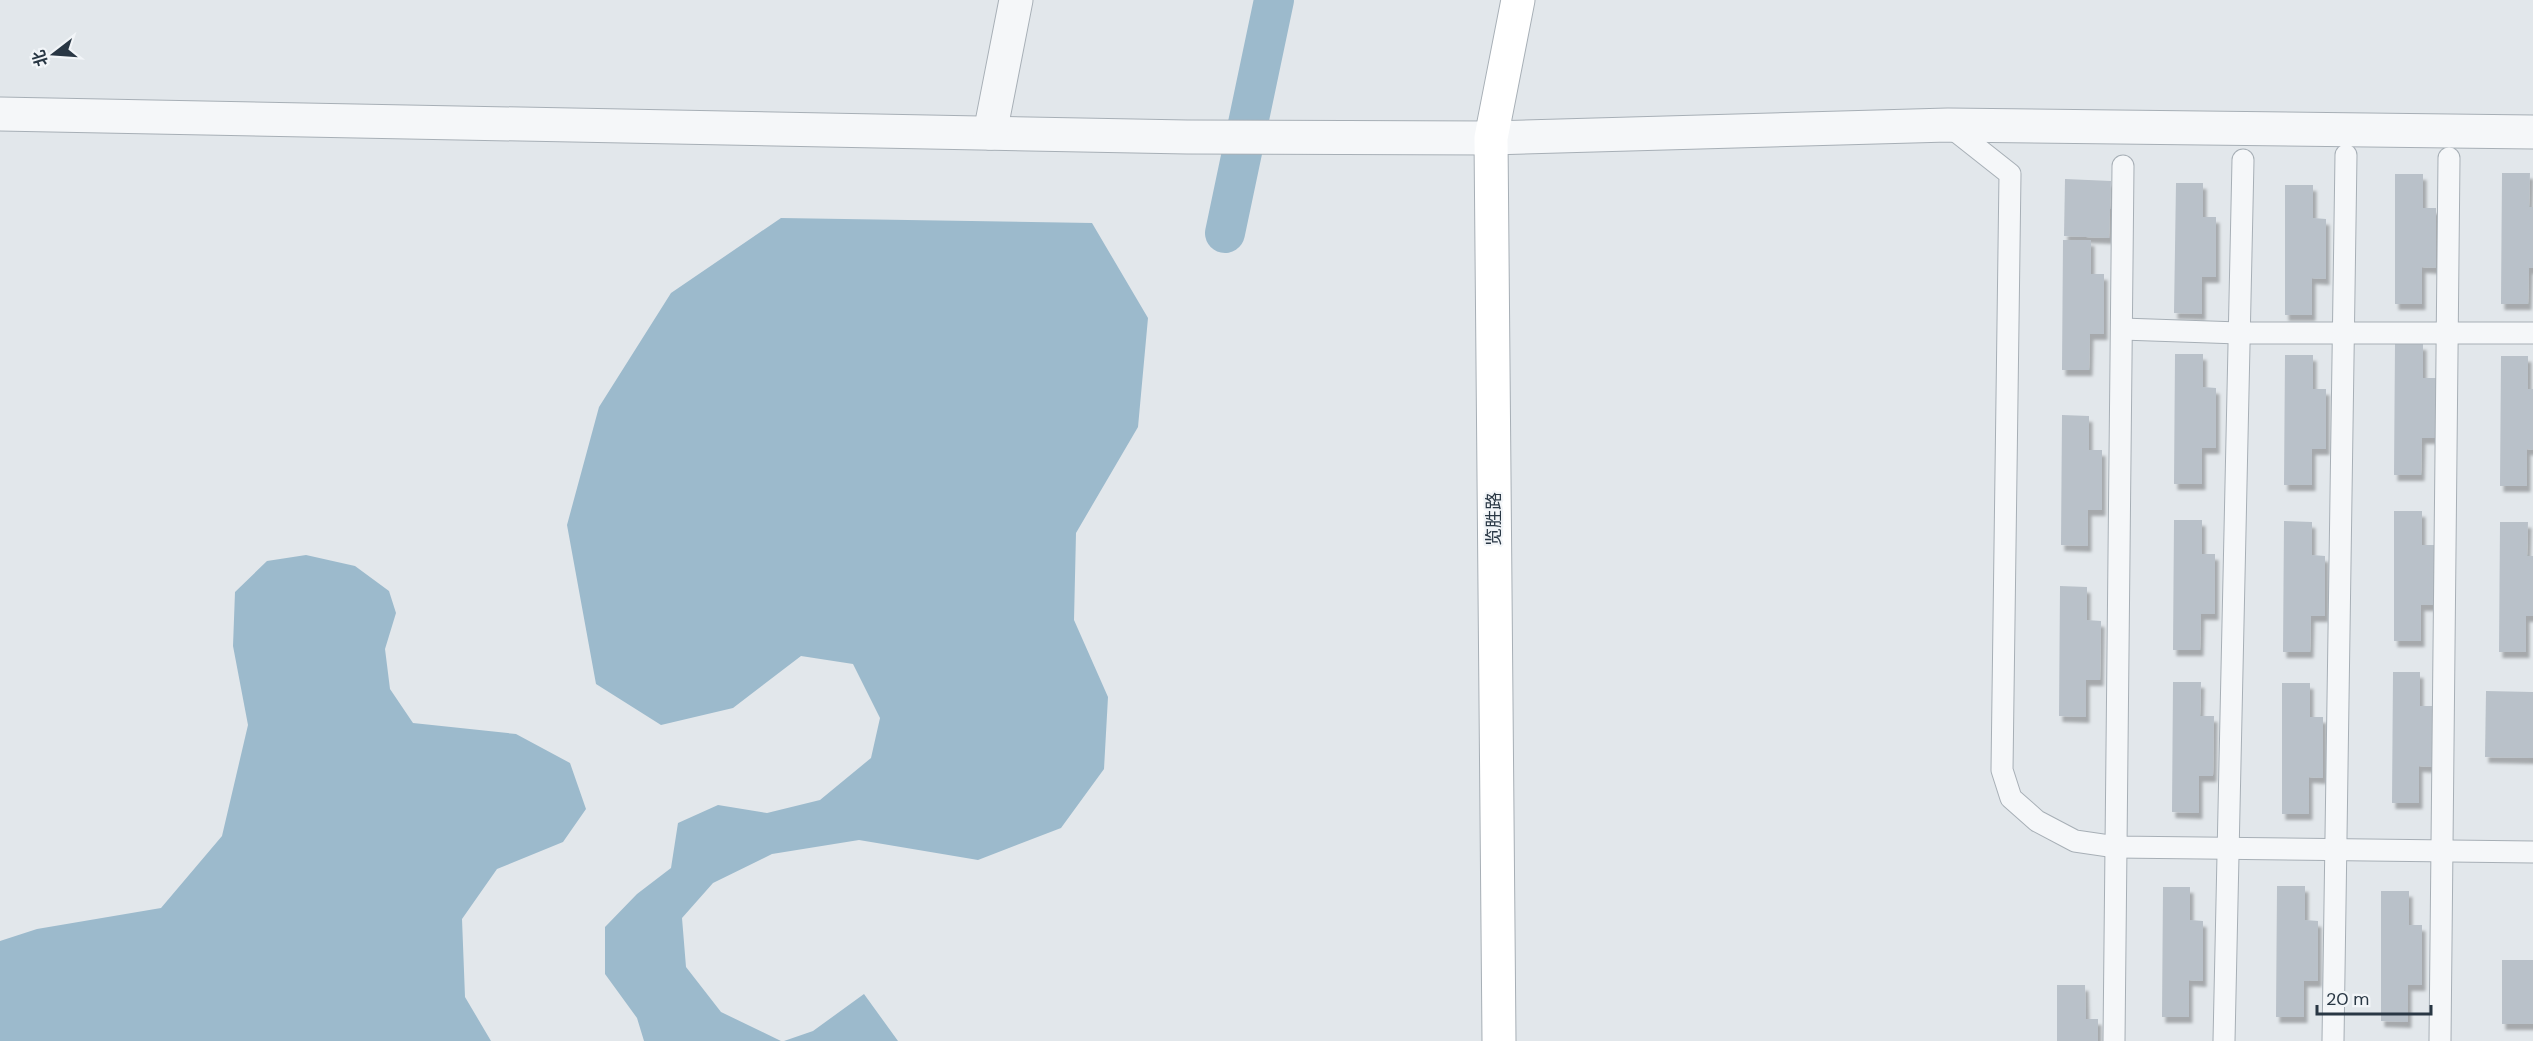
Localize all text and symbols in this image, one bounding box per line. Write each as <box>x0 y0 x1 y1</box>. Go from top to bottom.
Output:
north arrow <box>24 24 84 84</box>
text: 北 <box>28 48 53 69</box>
street label: 览胜路 <box>1482 492 1506 546</box>
scale bar <box>2317 978 2431 1016</box>
text: 20 m <box>2326 987 2369 1011</box>

